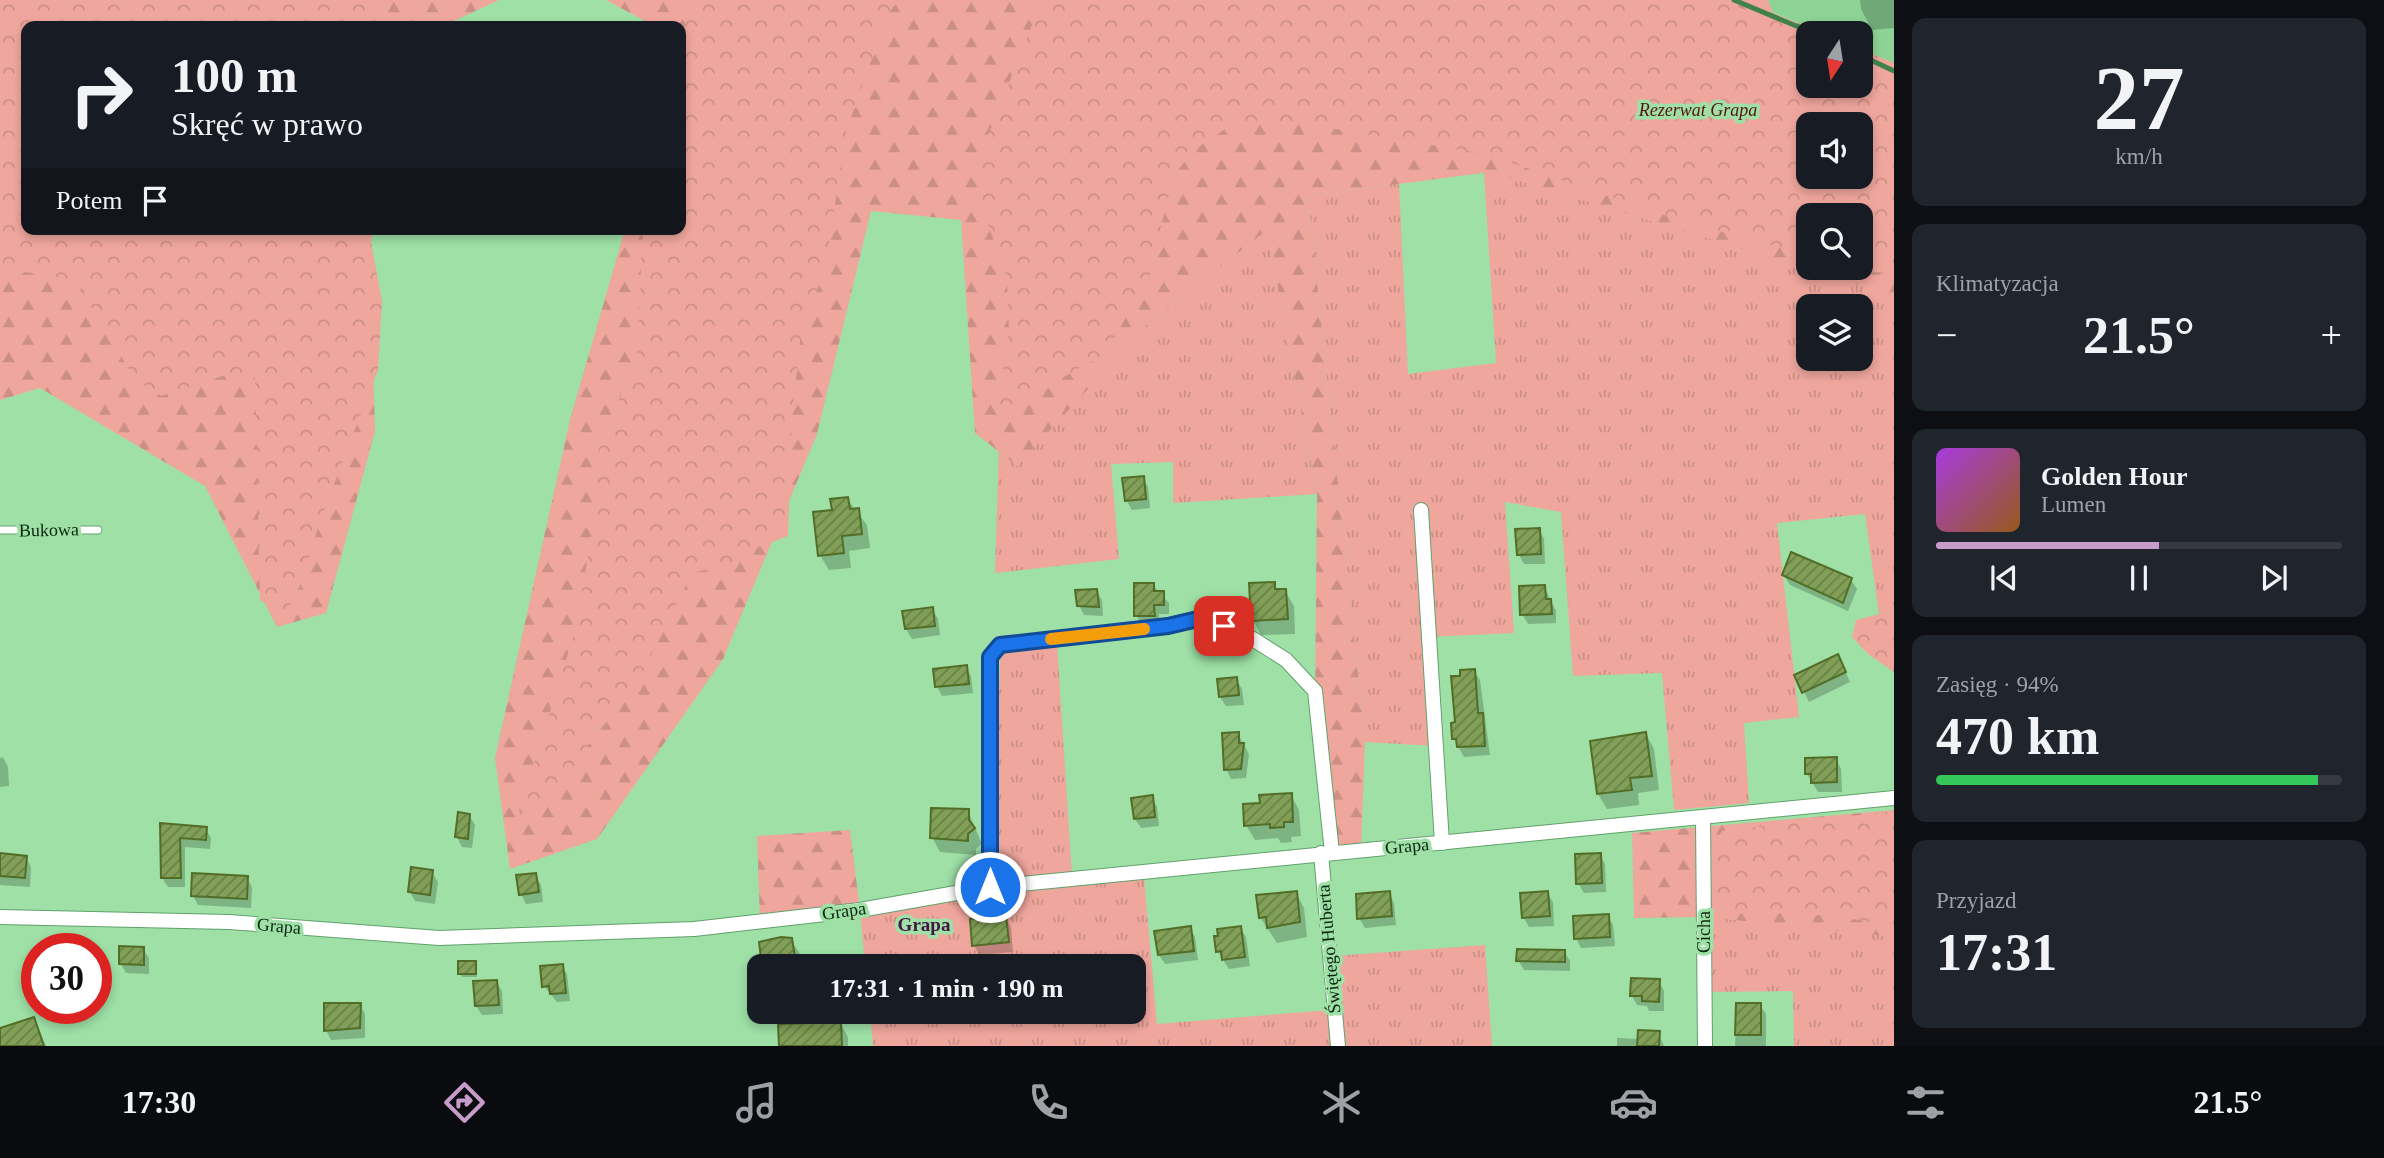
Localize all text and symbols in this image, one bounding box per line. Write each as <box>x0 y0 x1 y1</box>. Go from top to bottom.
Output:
north arrow <box>1796 21 1872 98</box>
map controls <box>1796 21 1873 371</box>
text: 100 m <box>171 48 298 103</box>
text: 27 <box>2094 48 2185 149</box>
icon: right <box>56 49 147 140</box>
park label: Rezerwat Grapa <box>1638 100 1757 120</box>
text: Skręć w prawo <box>171 106 363 142</box>
button: sound <box>1796 112 1873 189</box>
text: km/h <box>2115 144 2163 169</box>
icon: arrive <box>136 182 174 220</box>
text: Potem <box>56 186 122 215</box>
button: search <box>1796 203 1873 280</box>
text: Klimatyzacja <box>1936 271 2059 296</box>
button: layers <box>1796 294 1873 371</box>
text: 21.5° <box>2083 307 2195 364</box>
text: − <box>1936 314 1957 356</box>
text: + <box>2321 314 2342 356</box>
text: Golden Hour <box>2041 462 2188 491</box>
text: Lumen <box>2041 492 2106 517</box>
street label: Bukowa <box>19 519 79 541</box>
icon: previous <box>1985 559 2023 597</box>
icon: pause <box>2120 559 2158 597</box>
icon: next <box>2255 559 2293 597</box>
pin <box>1194 596 1254 656</box>
icon: arrive <box>1205 607 1243 645</box>
text: Zasięg · 94% <box>1936 672 2059 697</box>
text: 470 km <box>1936 708 2099 765</box>
street label: Grapa <box>1384 834 1430 858</box>
position arrow <box>953 850 1027 924</box>
street label: Świętego Huberta <box>1312 884 1345 1014</box>
text: Przyjazd <box>1936 888 2016 913</box>
street label: Grapa <box>821 898 867 924</box>
street label: Cicha <box>1694 911 1714 953</box>
street label: Grapa <box>256 914 302 938</box>
district label: Grapa <box>898 914 951 935</box>
text: 17:31 <box>1936 924 2057 981</box>
speed limit sign: 30 <box>21 933 112 1024</box>
text: 17:31 · 1 min · 190 m <box>830 974 1064 1003</box>
icon: directions <box>440 1078 489 1127</box>
icon: music <box>732 1078 781 1127</box>
icon: phone <box>1024 1078 1073 1127</box>
icon: climate <box>1317 1078 1366 1127</box>
icon: car <box>1609 1078 1658 1127</box>
icon: filters <box>1901 1078 1950 1127</box>
text: 17:30 <box>122 1084 196 1120</box>
text: 21.5° <box>2194 1084 2262 1120</box>

